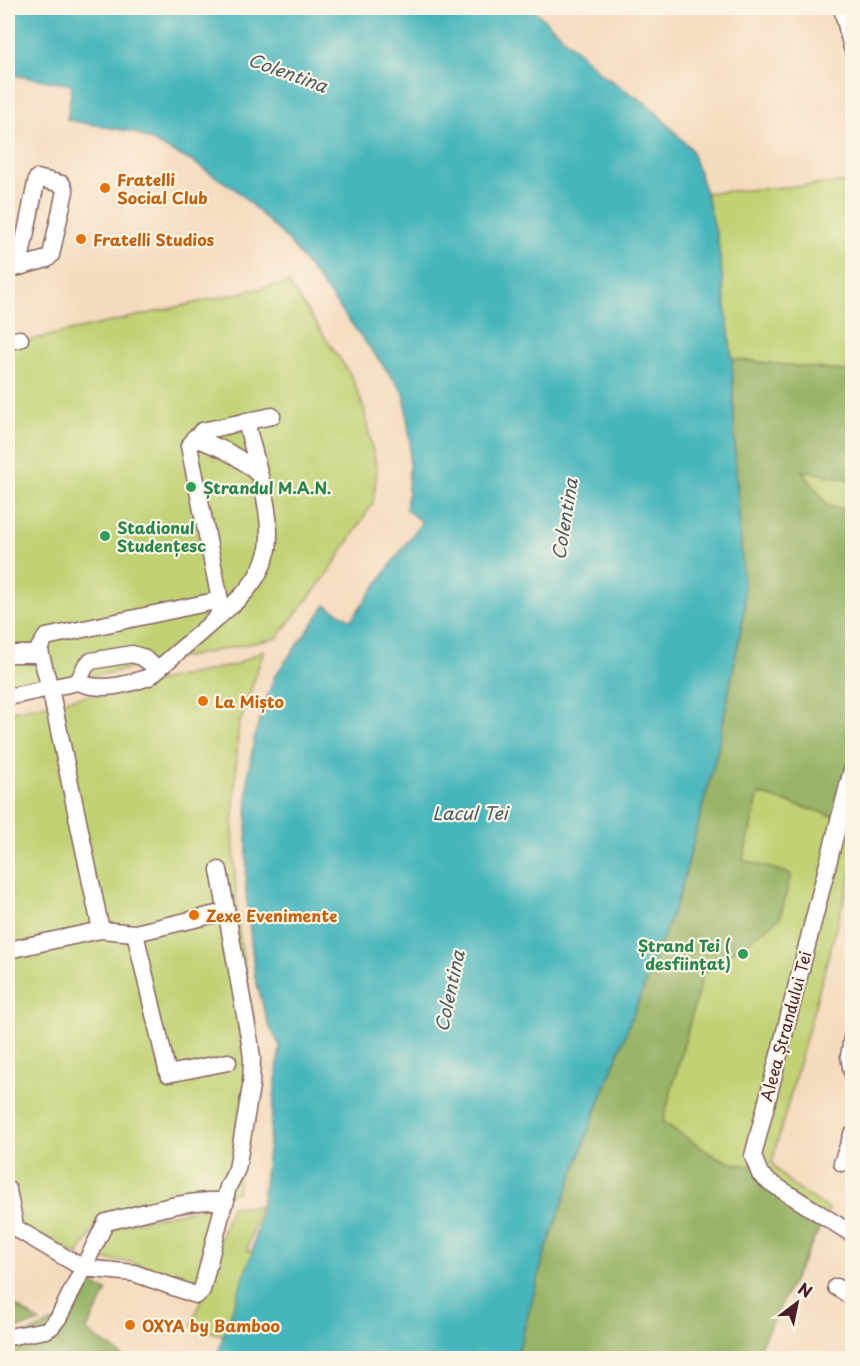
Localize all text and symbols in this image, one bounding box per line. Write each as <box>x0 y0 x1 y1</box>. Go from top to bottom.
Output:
water label: Colentina <box>245 45 332 99</box>
place label: Fratelli Social Club <box>117 167 208 209</box>
marker: Fratelli Social Club <box>98 181 112 195</box>
place label: Fratelli Studios <box>93 227 215 251</box>
marker: Fratelli Studios <box>74 232 88 246</box>
place label: Ștrandul M.A.N. <box>203 475 331 499</box>
water label: Colentina <box>544 476 584 562</box>
marker: Ștrandul M.A.N. <box>184 480 198 494</box>
place label: Stadionul Studențesc <box>117 515 206 557</box>
marker: Stadionul Studențesc <box>98 529 112 543</box>
place label: La Mișto <box>215 689 284 713</box>
marker: La Mișto <box>196 694 210 708</box>
water label: Lacul Tei <box>432 799 511 826</box>
place label: Zexe Evenimente <box>206 903 337 927</box>
marker: Zexe Evenimente <box>187 908 201 922</box>
place label: Ștrand Tei ( desființat) <box>638 933 731 975</box>
water label: Colentina <box>427 947 471 1034</box>
marker: Ștrand Tei ( desființat) <box>736 947 750 961</box>
street label: Aleea Ștrandului Tei <box>753 948 817 1104</box>
north arrow <box>767 1273 827 1333</box>
text: N <box>794 1276 817 1303</box>
place label: OXYA by Bamboo <box>142 1313 281 1337</box>
marker: OXYA by Bamboo <box>123 1318 137 1332</box>

